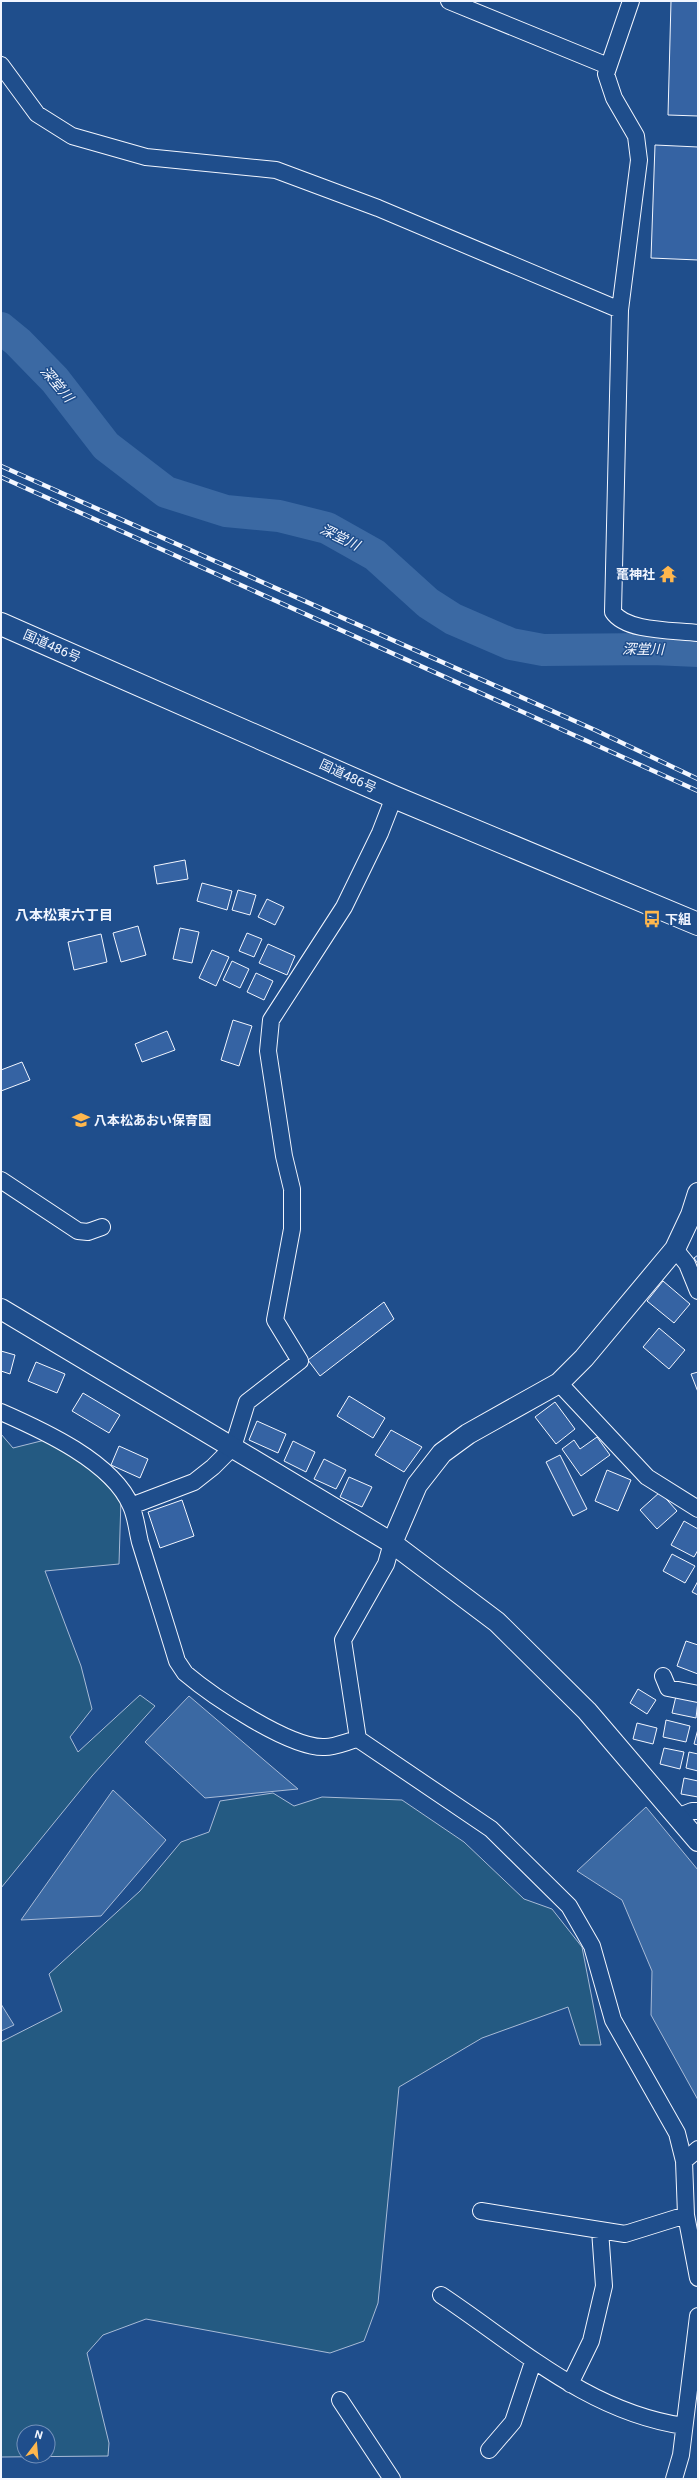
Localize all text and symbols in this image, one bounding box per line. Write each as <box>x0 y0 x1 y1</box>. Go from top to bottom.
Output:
water label: 深堂川 <box>37 363 78 407</box>
water label: 深堂川 <box>318 521 364 554</box>
temple icon: 竃神社 <box>658 564 678 584</box>
place label: 竃神社 <box>616 567 655 582</box>
street label: 国道486号 <box>21 627 83 665</box>
water label: 深堂川 <box>622 641 666 657</box>
street label: 国道486号 <box>317 756 379 796</box>
district label: 八本松東六丁目 <box>15 907 113 923</box>
bus stop icon: 下組 <box>642 909 662 929</box>
place label: 下組 <box>665 912 691 927</box>
school or university icon: 八本松あおい保育園 <box>71 1110 91 1130</box>
place label: 八本松あおい保育園 <box>94 1113 211 1128</box>
north arrow <box>16 2424 56 2464</box>
text: N <box>33 2428 44 2442</box>

